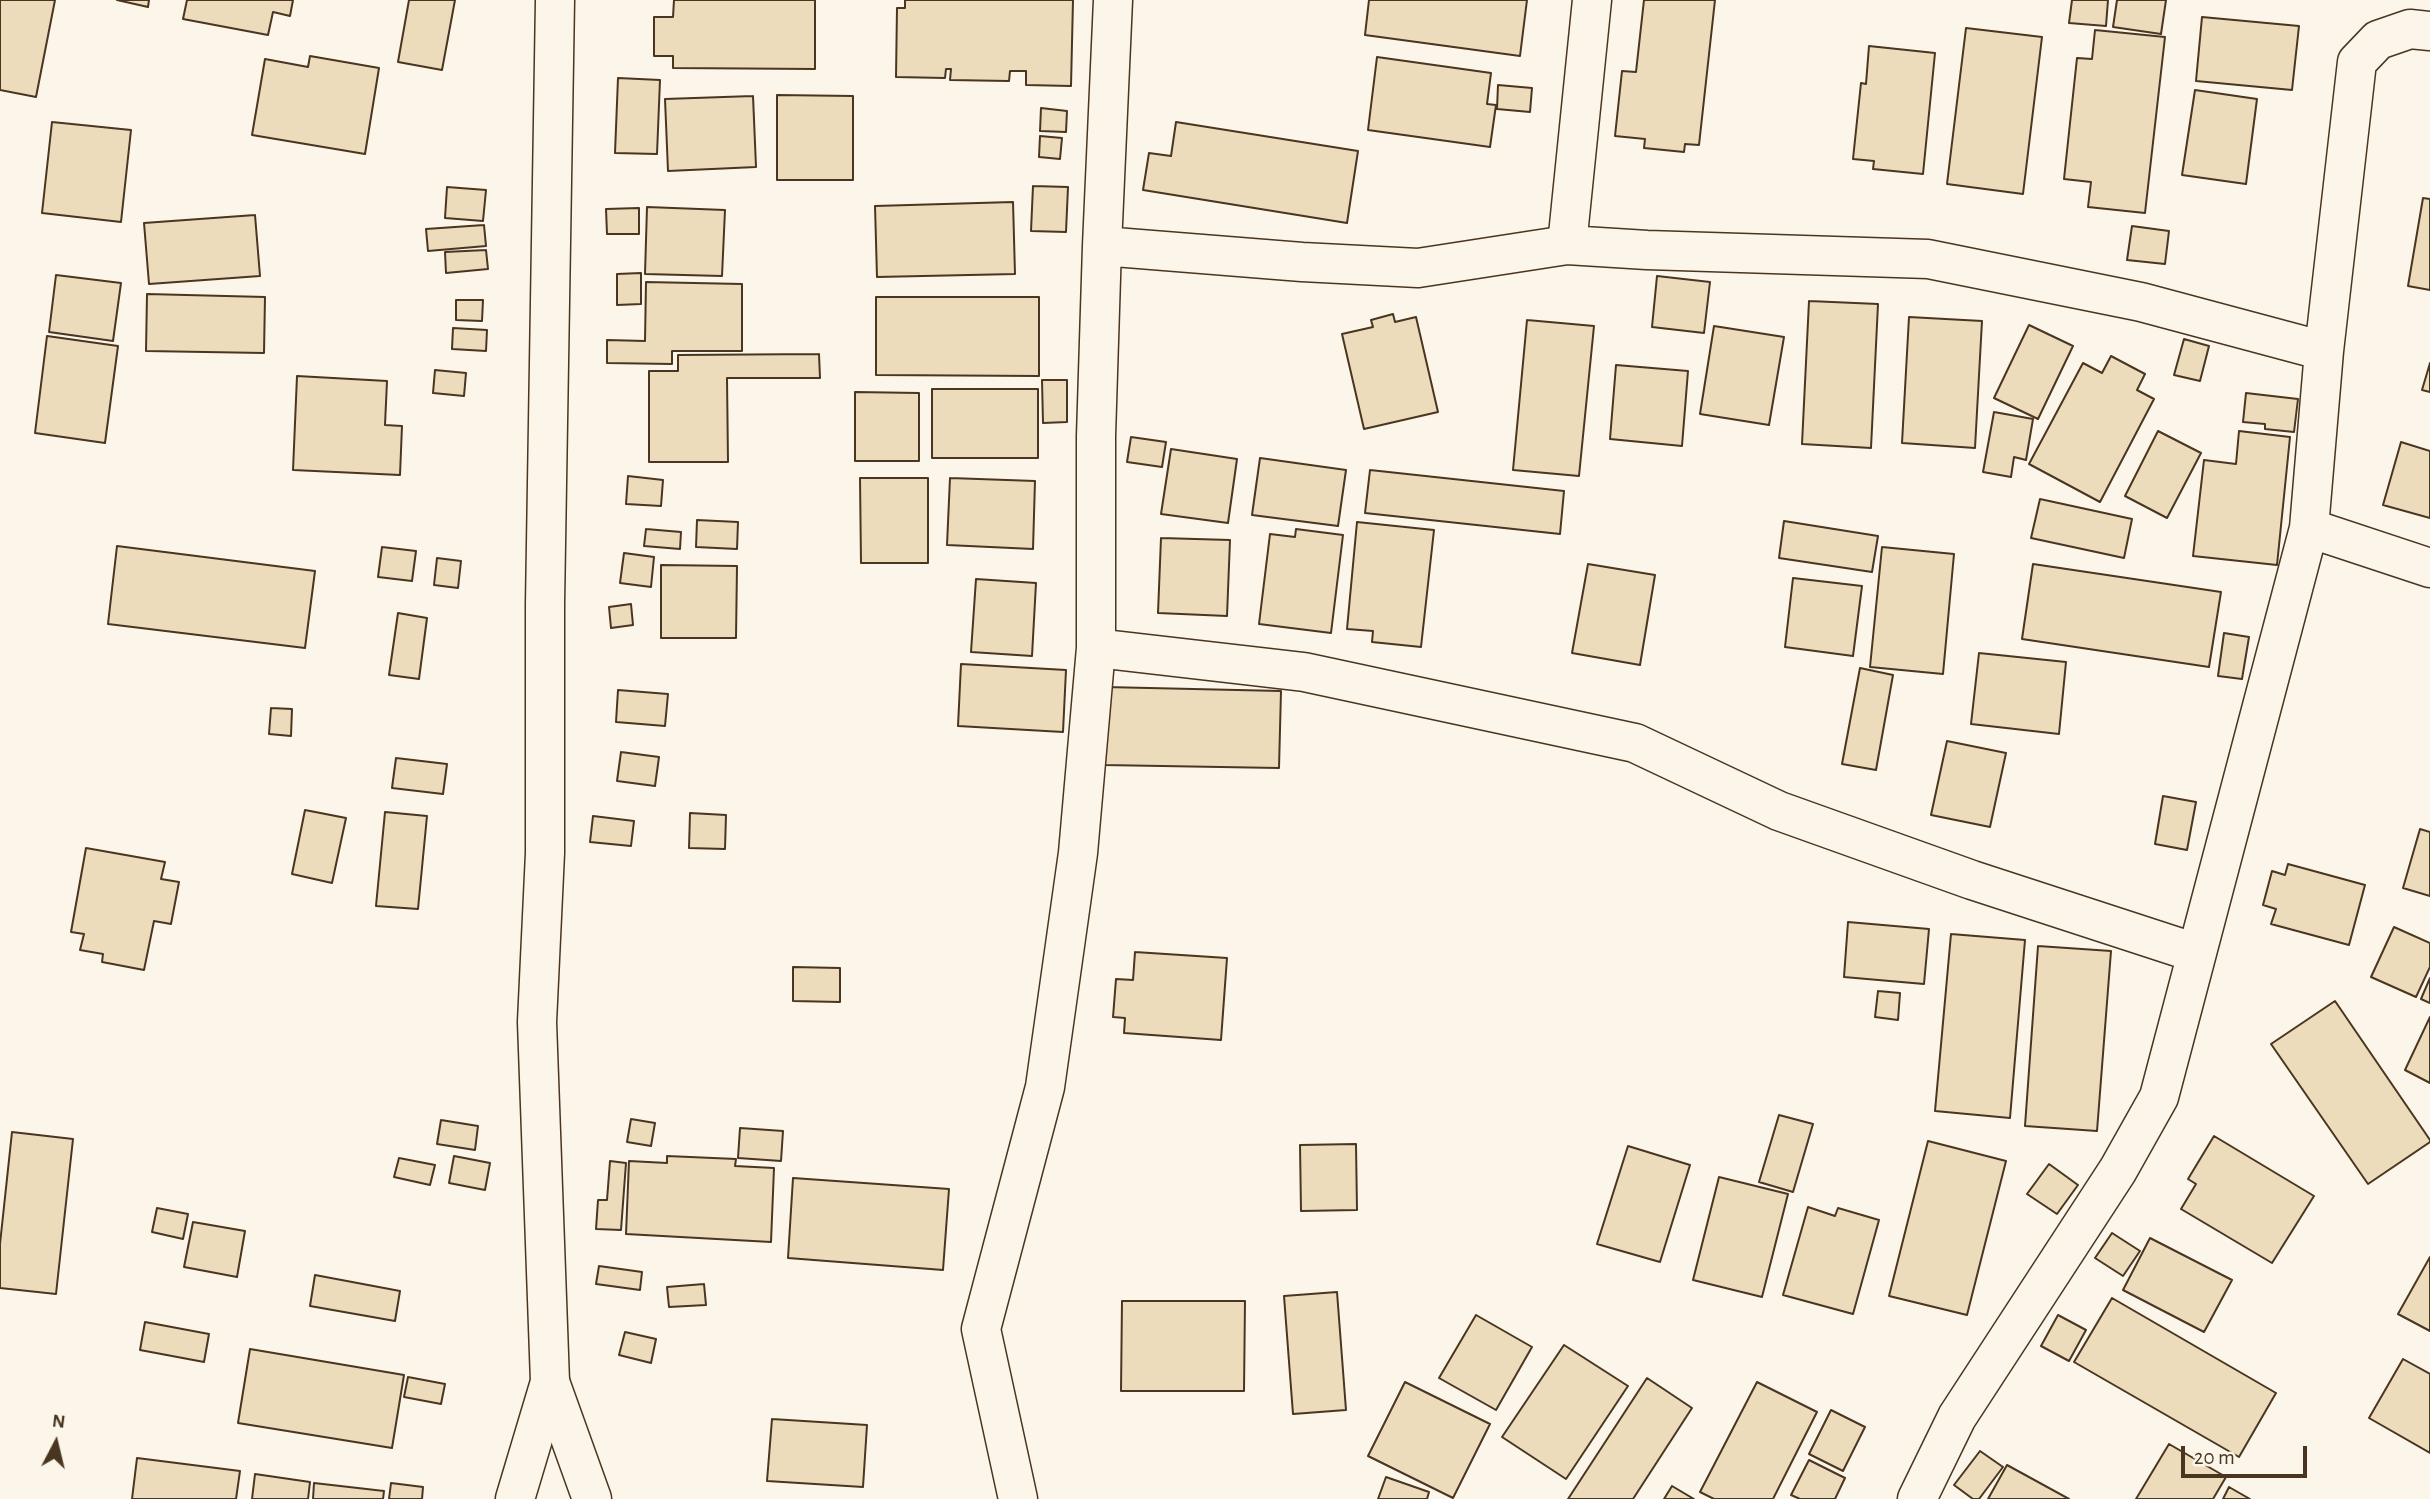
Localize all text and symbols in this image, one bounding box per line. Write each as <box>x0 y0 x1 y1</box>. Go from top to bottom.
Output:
north arrow <box>21 1408 91 1478</box>
text: N <box>51 1411 66 1432</box>
scale bar <box>2185 1432 2311 1476</box>
text: 20 m <box>2194 1447 2235 1468</box>

